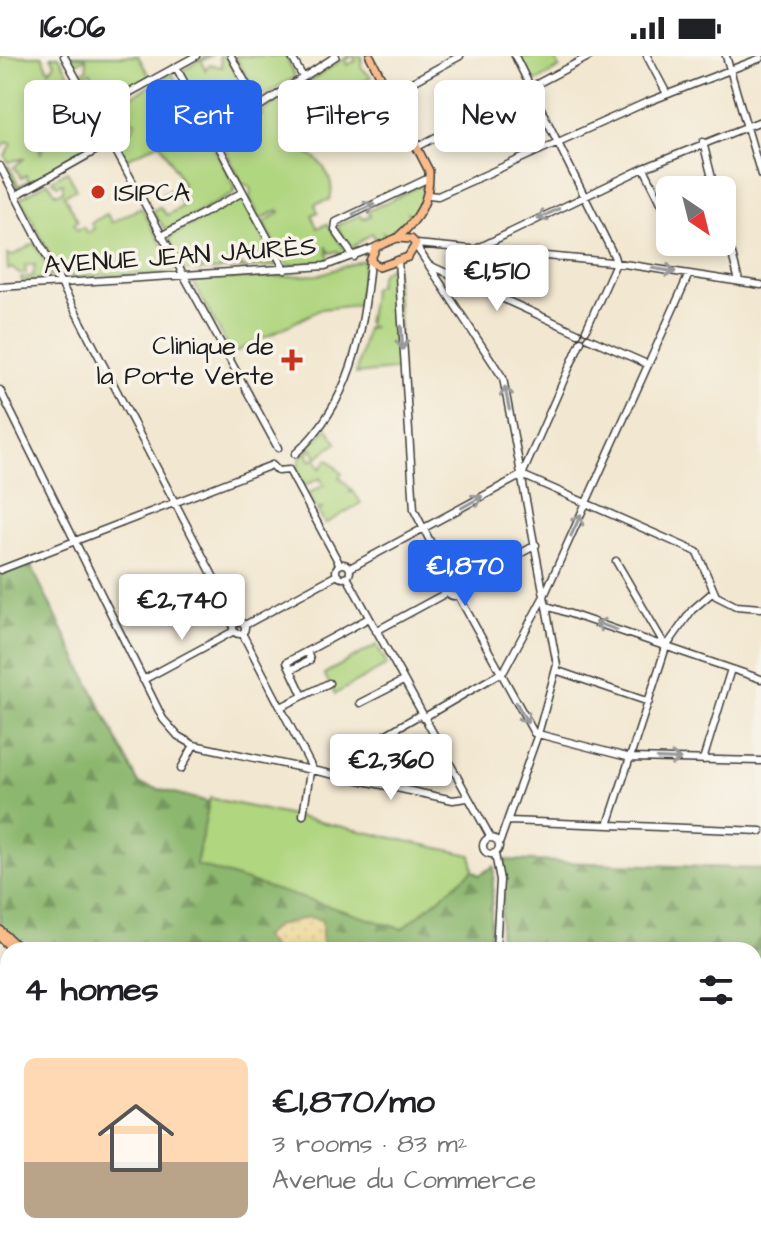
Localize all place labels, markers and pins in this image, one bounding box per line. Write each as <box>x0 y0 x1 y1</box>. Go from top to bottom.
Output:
place label: ISIPCA <box>114 175 191 211</box>
marker: ISIPCA <box>89 183 107 201</box>
pin: €1,510 <box>432 245 562 313</box>
place label: Clinique de la Porte Verte <box>96 328 274 394</box>
marker: Clinique de la Porte Verte <box>281 349 303 371</box>
pin: €1,870 <box>400 540 530 608</box>
pin: €2,740 <box>117 574 247 642</box>
pin: €2,360 <box>326 734 456 802</box>

